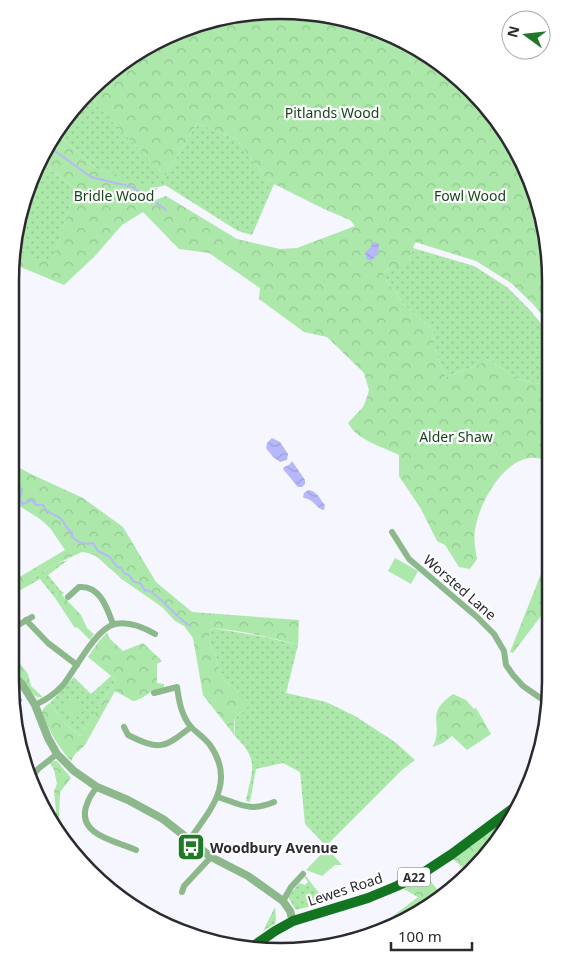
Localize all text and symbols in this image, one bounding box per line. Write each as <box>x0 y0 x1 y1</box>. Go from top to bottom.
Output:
north arrow <box>501 10 551 60</box>
text: N <box>502 24 524 39</box>
park label: Pitlands Wood <box>285 103 379 122</box>
park label: Bridle Wood <box>74 186 154 205</box>
park label: Fowl Wood <box>434 186 506 205</box>
park label: Alder Shaw <box>419 427 493 446</box>
street label: Worsted Lane <box>420 550 501 624</box>
bus stop icon: Woodbury Avenue <box>176 832 206 862</box>
place label: Woodbury Avenue <box>210 838 338 857</box>
street label: Lewes Road <box>305 868 385 910</box>
road number: A22 <box>398 868 430 886</box>
scale bar <box>391 920 472 952</box>
text: 100 m <box>398 926 442 946</box>

